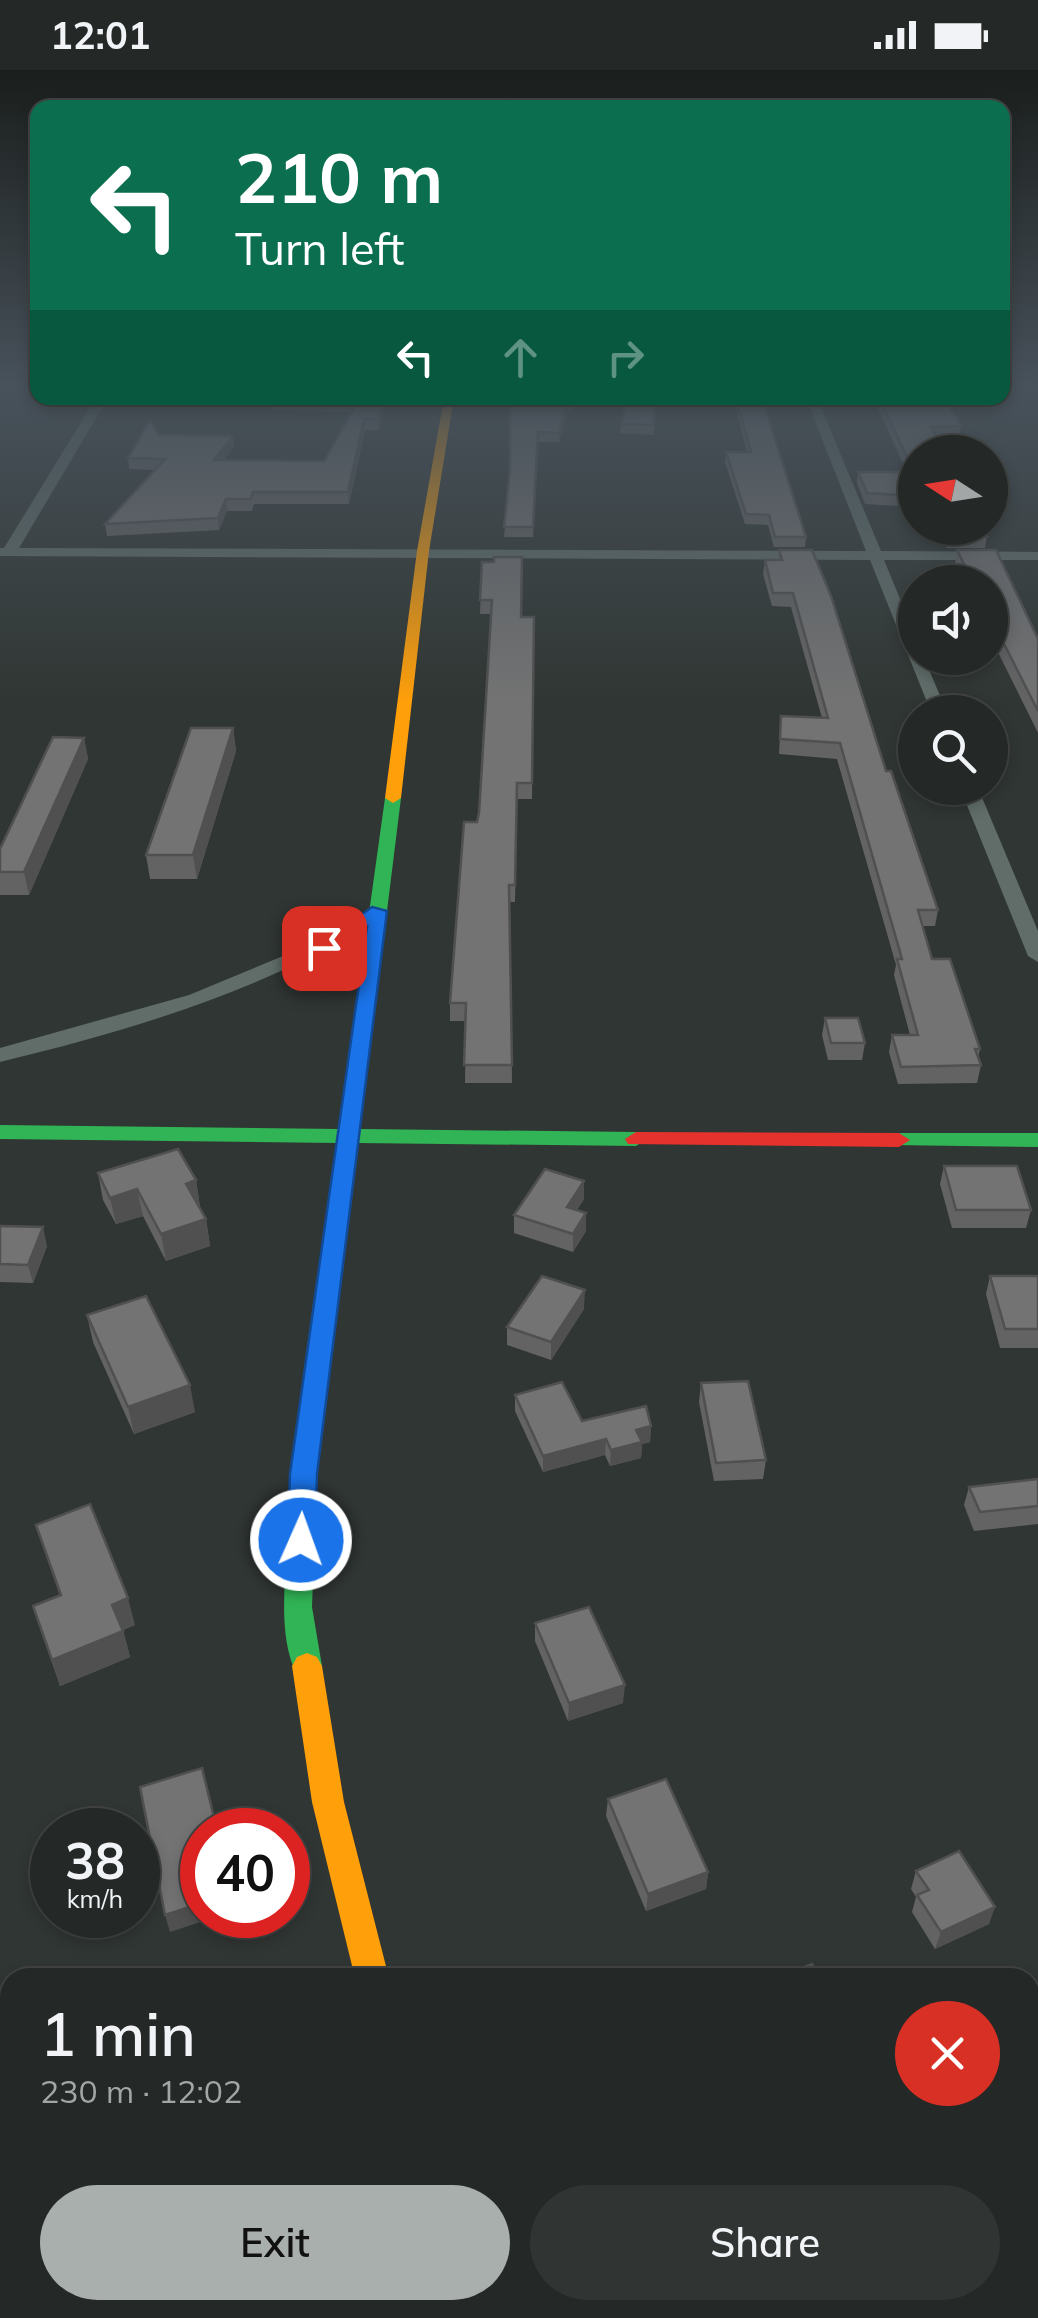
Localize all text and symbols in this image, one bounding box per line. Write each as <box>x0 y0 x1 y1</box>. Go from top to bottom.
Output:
text: 12:01 <box>50 11 151 59</box>
text: 210 m <box>235 133 443 221</box>
icon: left <box>70 140 200 270</box>
text: Turn left <box>235 220 404 276</box>
icon: left <box>388 330 443 385</box>
icon: ahead <box>493 330 548 385</box>
icon: right <box>598 330 653 385</box>
north arrow <box>898 435 1008 545</box>
map controls <box>898 435 1008 805</box>
button: sound <box>898 565 1008 675</box>
button: search <box>898 695 1008 805</box>
pin <box>282 906 367 991</box>
icon: arrive <box>297 921 352 976</box>
position arrow <box>249 1488 353 1592</box>
speed limit sign: 40 <box>180 1808 310 1938</box>
text: 38 <box>65 1829 125 1892</box>
text: km/h <box>67 1883 123 1914</box>
text: 1 min <box>40 1996 196 2071</box>
button: close <box>895 2001 1000 2106</box>
text: 230 m · 12:02 <box>40 2071 242 2111</box>
button: Exit <box>40 2185 510 2300</box>
button: Share <box>530 2185 1000 2300</box>

